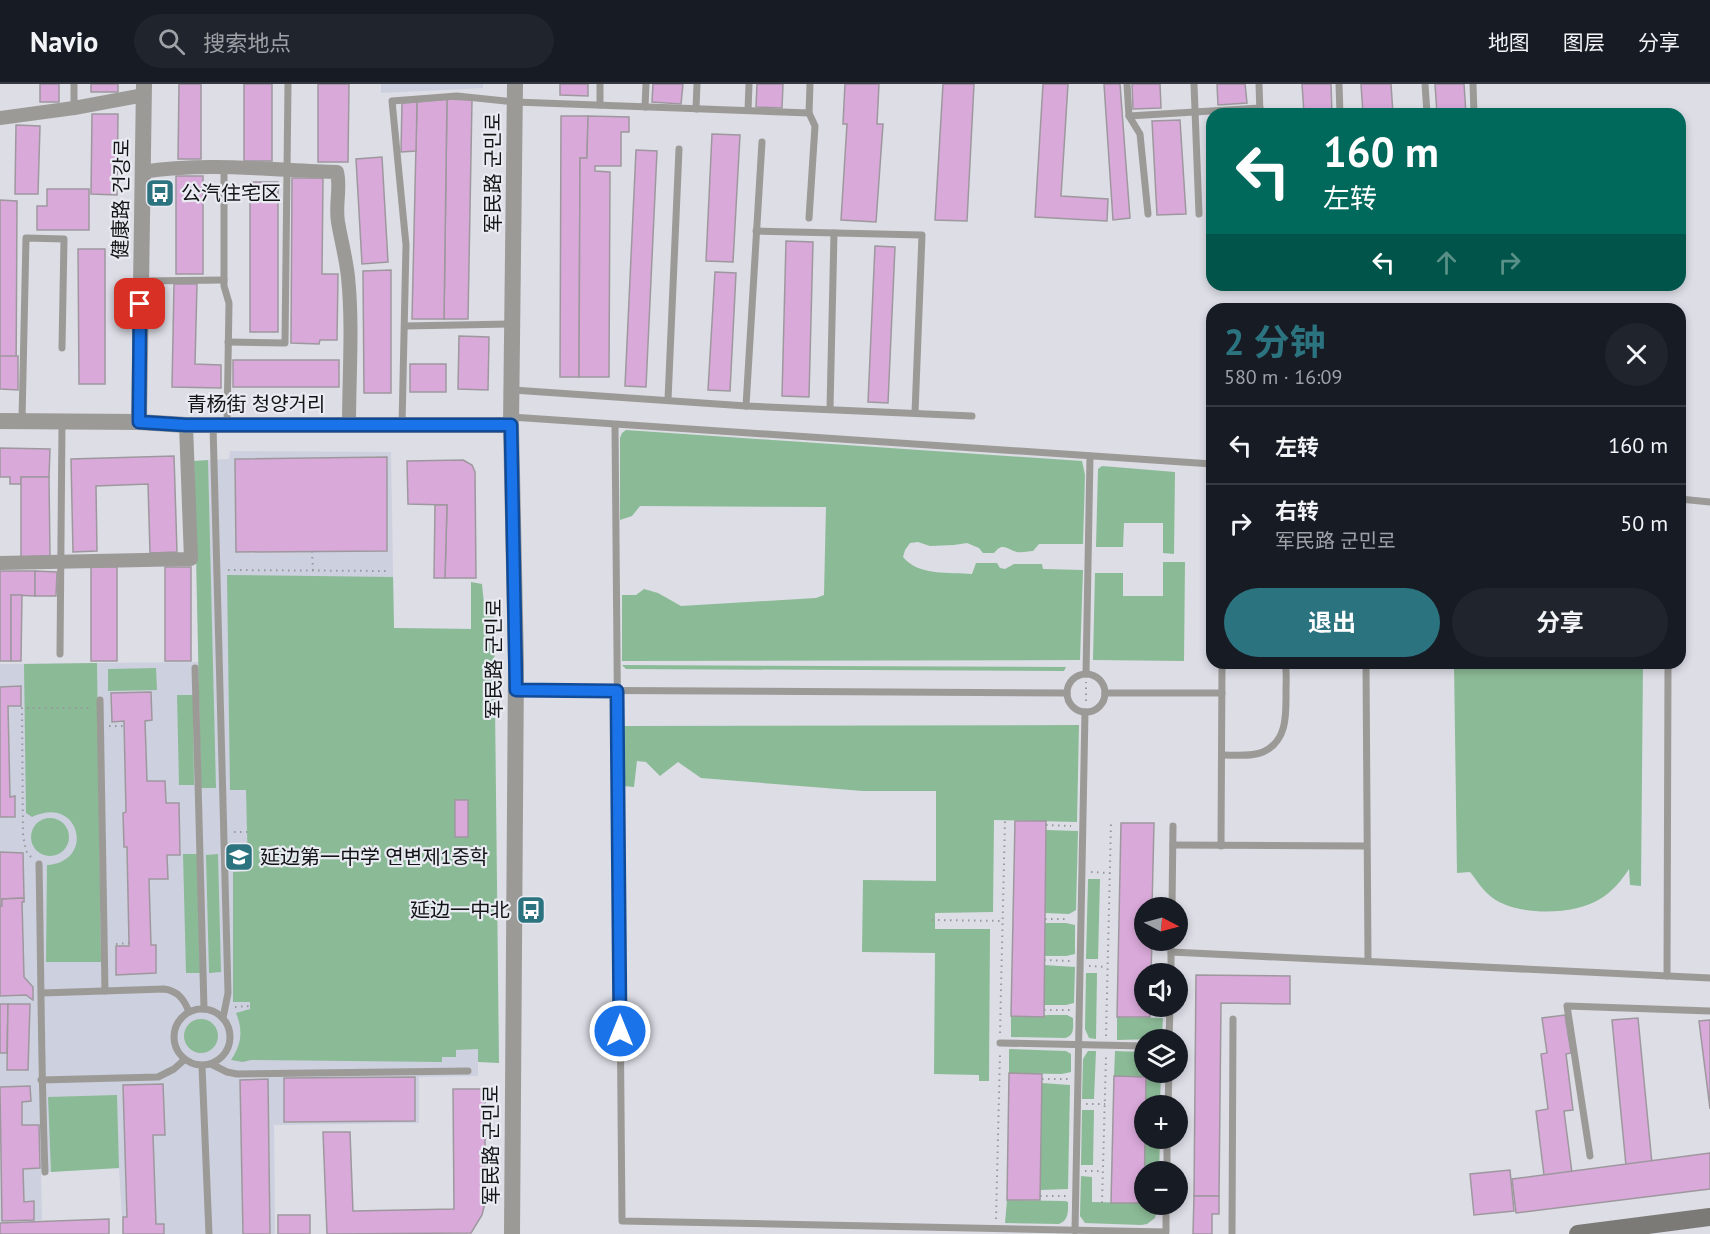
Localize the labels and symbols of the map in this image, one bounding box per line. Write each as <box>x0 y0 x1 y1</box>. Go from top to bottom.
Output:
street label: 军民路 군민로 <box>480 113 506 233</box>
street label: 健康路 건강로 <box>107 139 135 259</box>
bus stop icon: 公汽住宅区 <box>144 177 176 209</box>
place label: 公汽住宅区 <box>181 180 281 206</box>
pin <box>114 278 165 329</box>
street label: 青杨街 청양거리 <box>187 391 325 417</box>
street label: 军民路 군민로 <box>481 599 507 719</box>
school or university icon: 延边第一中学 연변제1중학 <box>223 841 255 873</box>
place label: 延边第一中学 연변제1중학 <box>260 844 488 870</box>
bus stop icon: 延边一中北 <box>515 894 547 926</box>
place label: 延边一中北 <box>410 897 510 923</box>
north arrow <box>1134 897 1188 951</box>
position arrow <box>588 999 652 1063</box>
street label: 军民路 군민로 <box>478 1085 504 1205</box>

